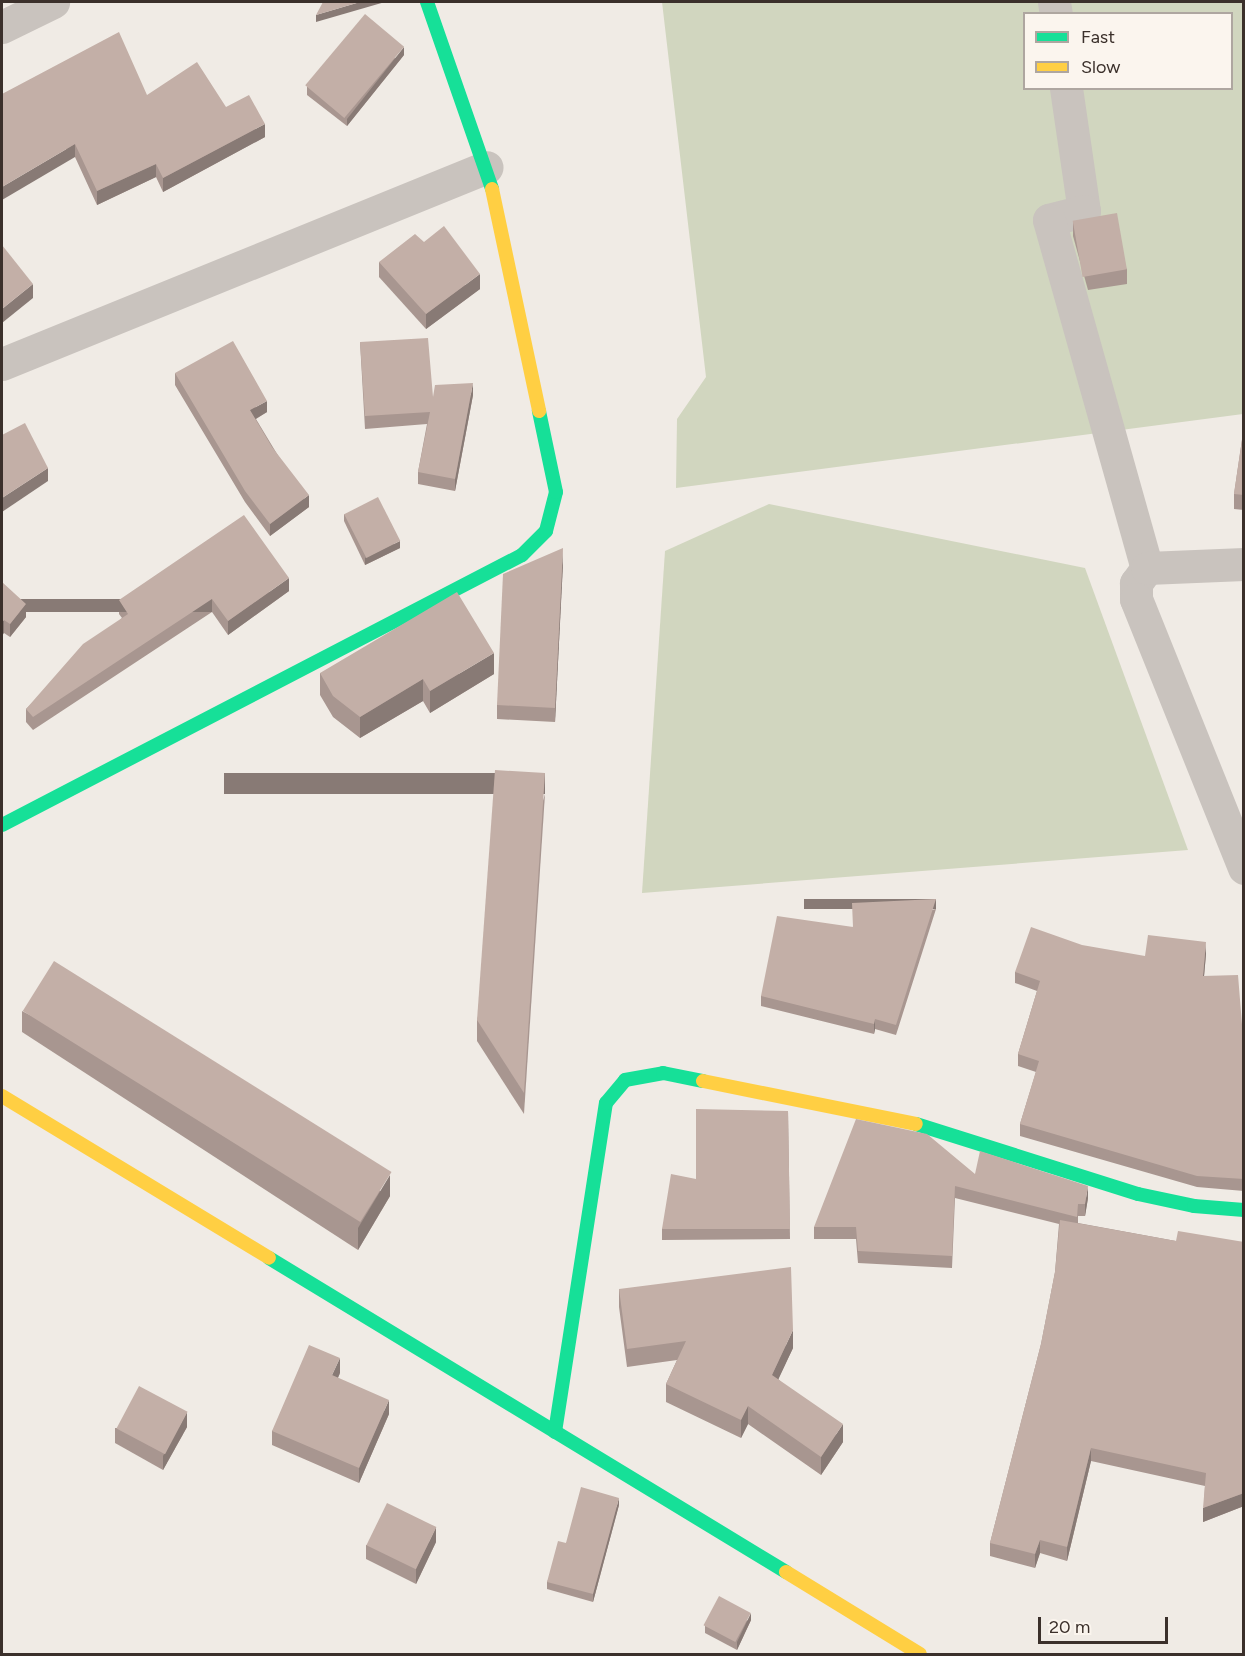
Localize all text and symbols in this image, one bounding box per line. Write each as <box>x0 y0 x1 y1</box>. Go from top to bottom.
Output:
legend <box>1023 12 1233 90</box>
text: Fast <box>1081 26 1115 48</box>
text: Slow <box>1081 56 1120 78</box>
scale bar <box>1041 1605 1172 1643</box>
text: 20 m <box>1049 1616 1090 1638</box>

